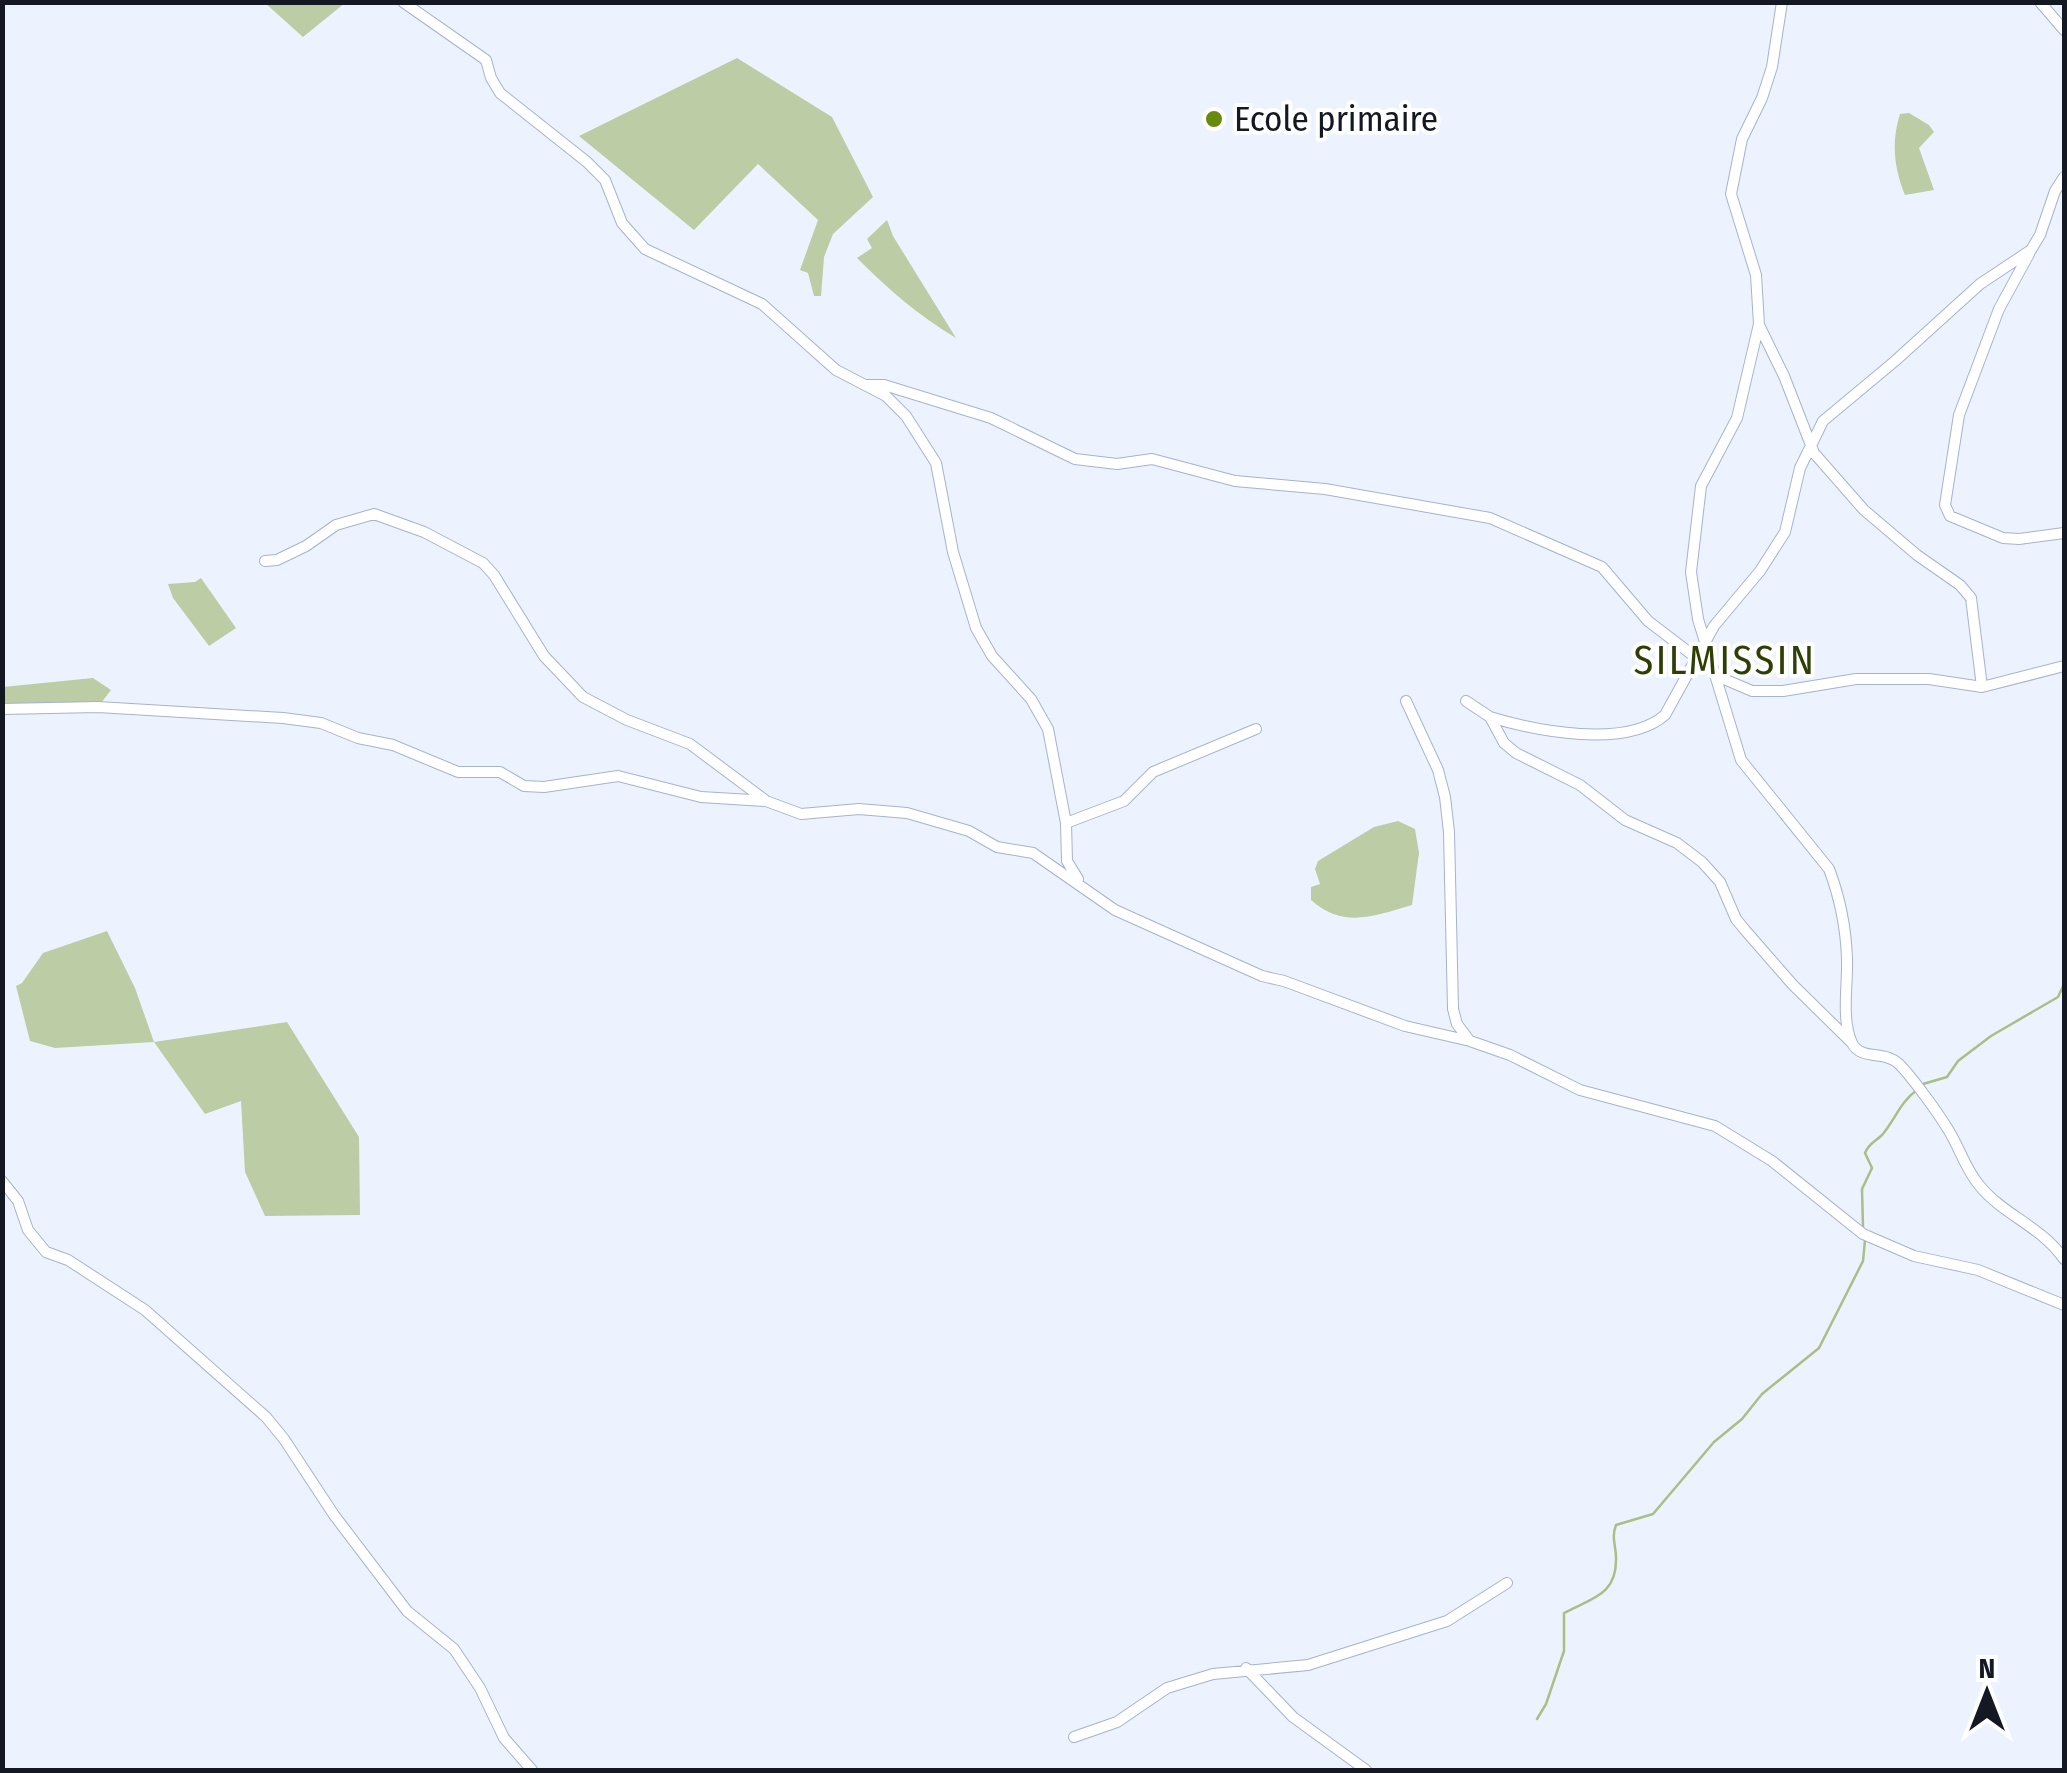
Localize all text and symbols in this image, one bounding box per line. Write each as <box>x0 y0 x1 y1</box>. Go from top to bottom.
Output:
place label: Ecole primaire <box>1234 98 1438 140</box>
marker: Ecole primaire <box>1203 108 1225 130</box>
district label: SILMISSIN <box>1633 637 1817 685</box>
north arrow <box>1937 1643 2037 1743</box>
text: N <box>1979 1652 1995 1685</box>

